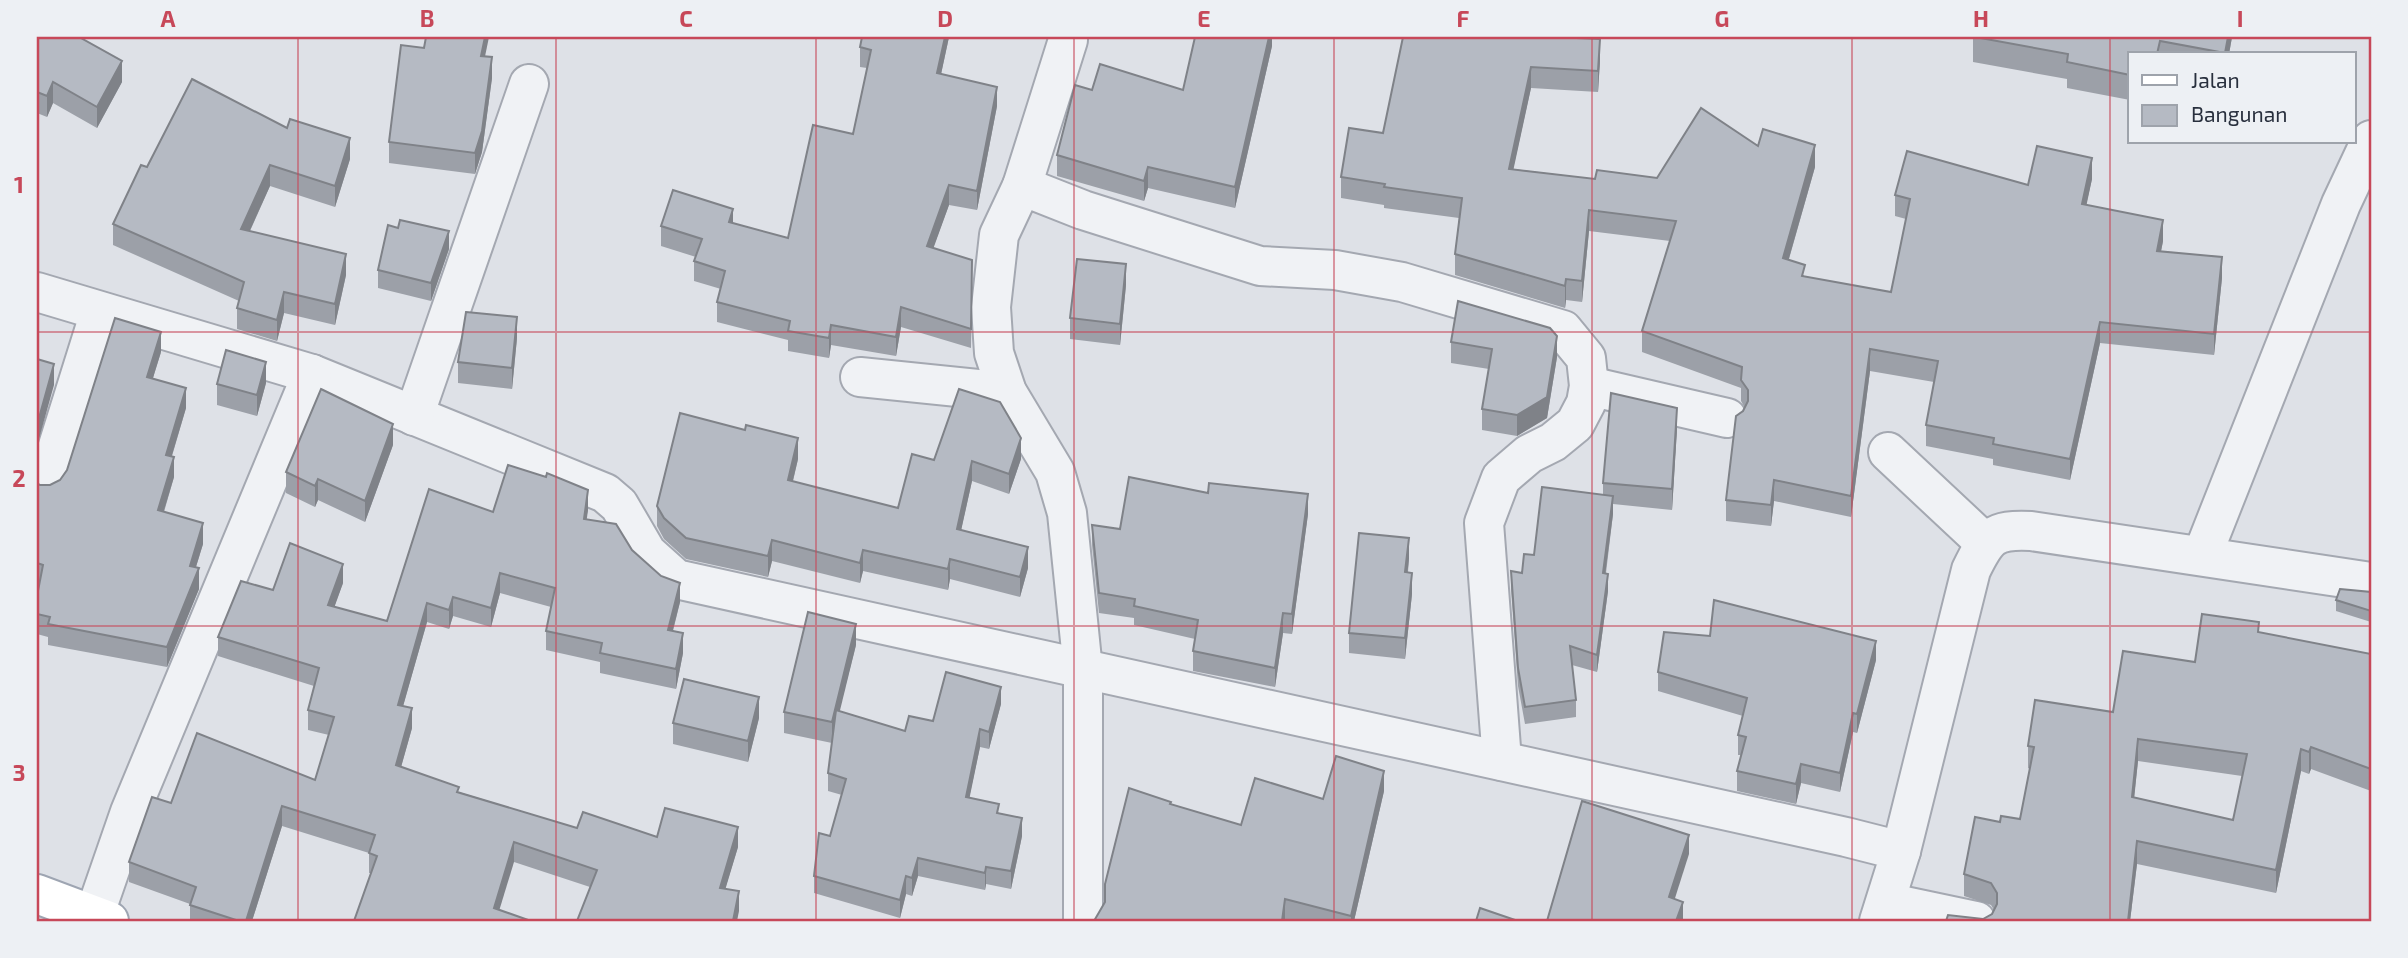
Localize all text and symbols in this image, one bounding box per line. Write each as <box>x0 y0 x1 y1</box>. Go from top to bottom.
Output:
text: A <box>160 4 176 32</box>
text: B <box>420 4 434 32</box>
text: C <box>679 4 693 32</box>
text: D <box>937 4 953 32</box>
text: E <box>1197 4 1211 32</box>
text: F <box>1457 4 1470 32</box>
text: G <box>1715 4 1729 32</box>
text: H <box>1973 4 1989 32</box>
text: I <box>2237 4 2243 32</box>
legend <box>2128 52 2356 144</box>
text: Jalan <box>2191 67 2240 92</box>
text: Bangunan <box>2191 101 2287 126</box>
text: 1 <box>14 170 24 198</box>
text: 2 <box>12 464 26 492</box>
text: 3 <box>12 758 26 786</box>

